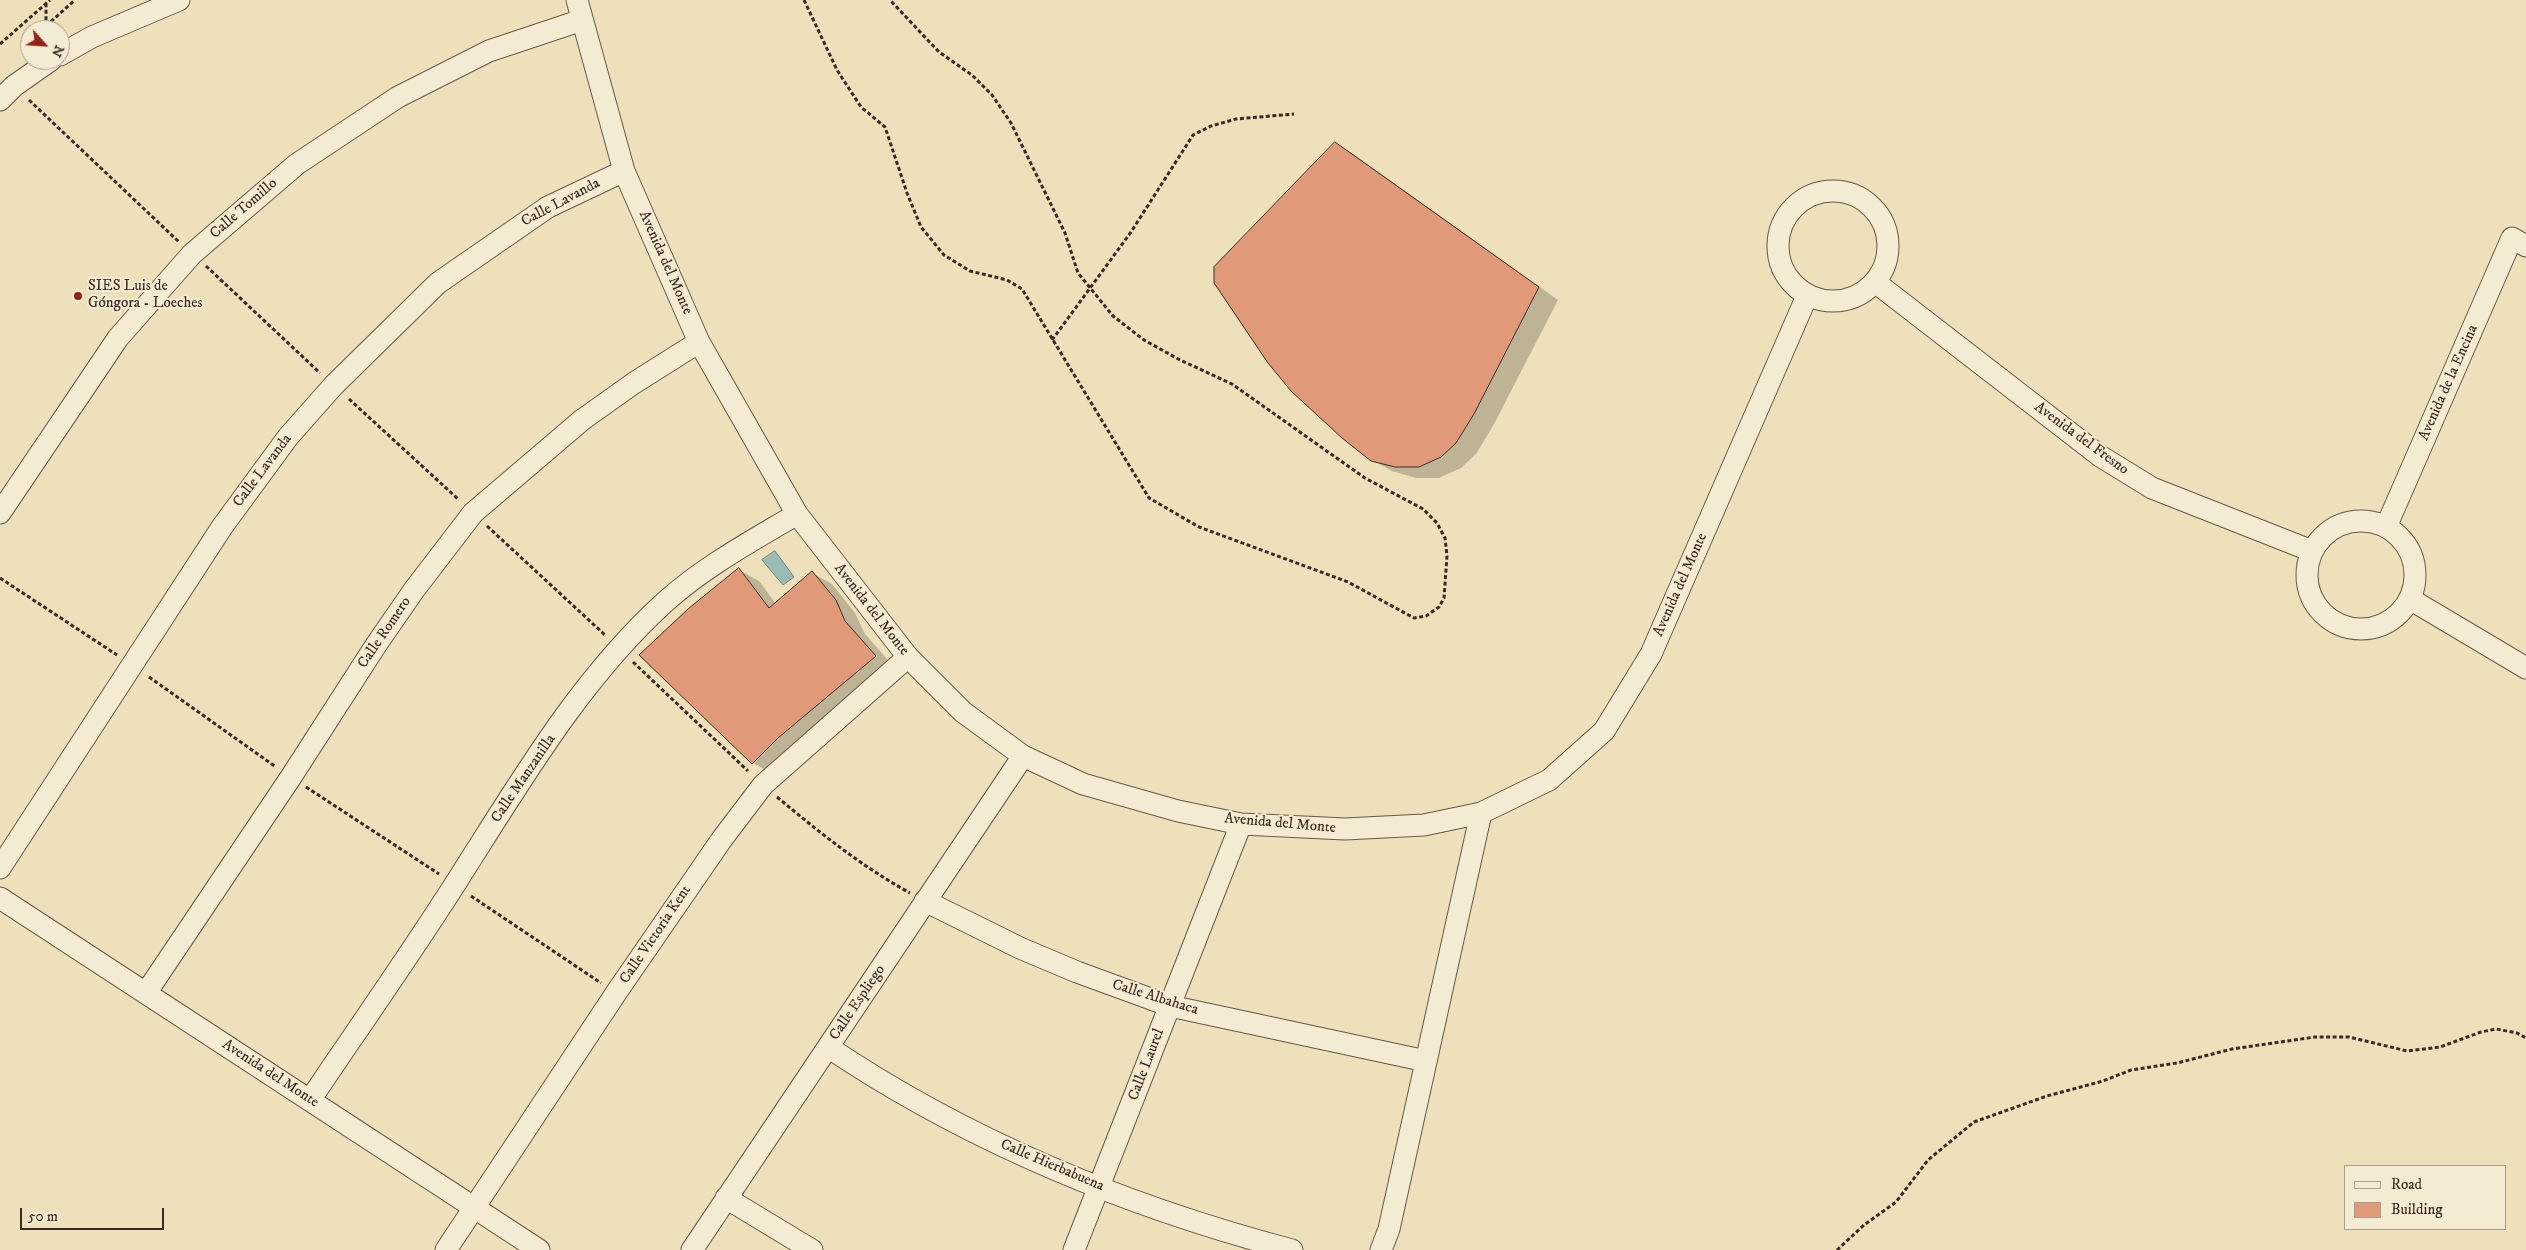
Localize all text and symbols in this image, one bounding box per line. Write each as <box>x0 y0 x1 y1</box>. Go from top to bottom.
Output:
north arrow <box>20 20 70 70</box>
text: N <box>47 42 68 60</box>
street label: Calle Tomillo <box>207 175 281 243</box>
street label: Calle Lavanda <box>519 175 603 231</box>
street label: Avenida del Monte <box>634 208 696 318</box>
place label: SIES Luis de Góngora - Loeches <box>88 278 202 313</box>
marker: SIES Luis de Góngora - Loeches <box>72 290 84 302</box>
street label: Avenida de la Encina <box>2415 322 2483 444</box>
street label: Avenida del Fresno <box>2030 399 2132 479</box>
street label: Calle Lavanda <box>230 431 296 511</box>
street label: Avenida del Monte <box>1650 530 1712 640</box>
street label: Avenida del Monte <box>829 560 913 660</box>
street label: Calle Romero <box>355 594 415 672</box>
street label: Calle Manzanilla <box>488 731 560 827</box>
street label: Avenida del Monte <box>1224 810 1336 838</box>
street label: Calle Victoria Kent <box>616 882 696 988</box>
street label: Calle Espliego <box>826 962 890 1044</box>
street label: Calle Albahaca <box>1110 976 1200 1020</box>
street label: Calle Laurel <box>1125 1027 1169 1103</box>
street label: Avenida del Monte <box>218 1036 322 1112</box>
street label: Calle Hierbabuena <box>997 1136 1107 1196</box>
legend <box>2344 1165 2506 1230</box>
text: Road <box>2391 1175 2422 1194</box>
scale bar <box>22 1198 166 1230</box>
text: Building <box>2391 1200 2443 1219</box>
text: 50 m <box>28 1207 58 1226</box>

